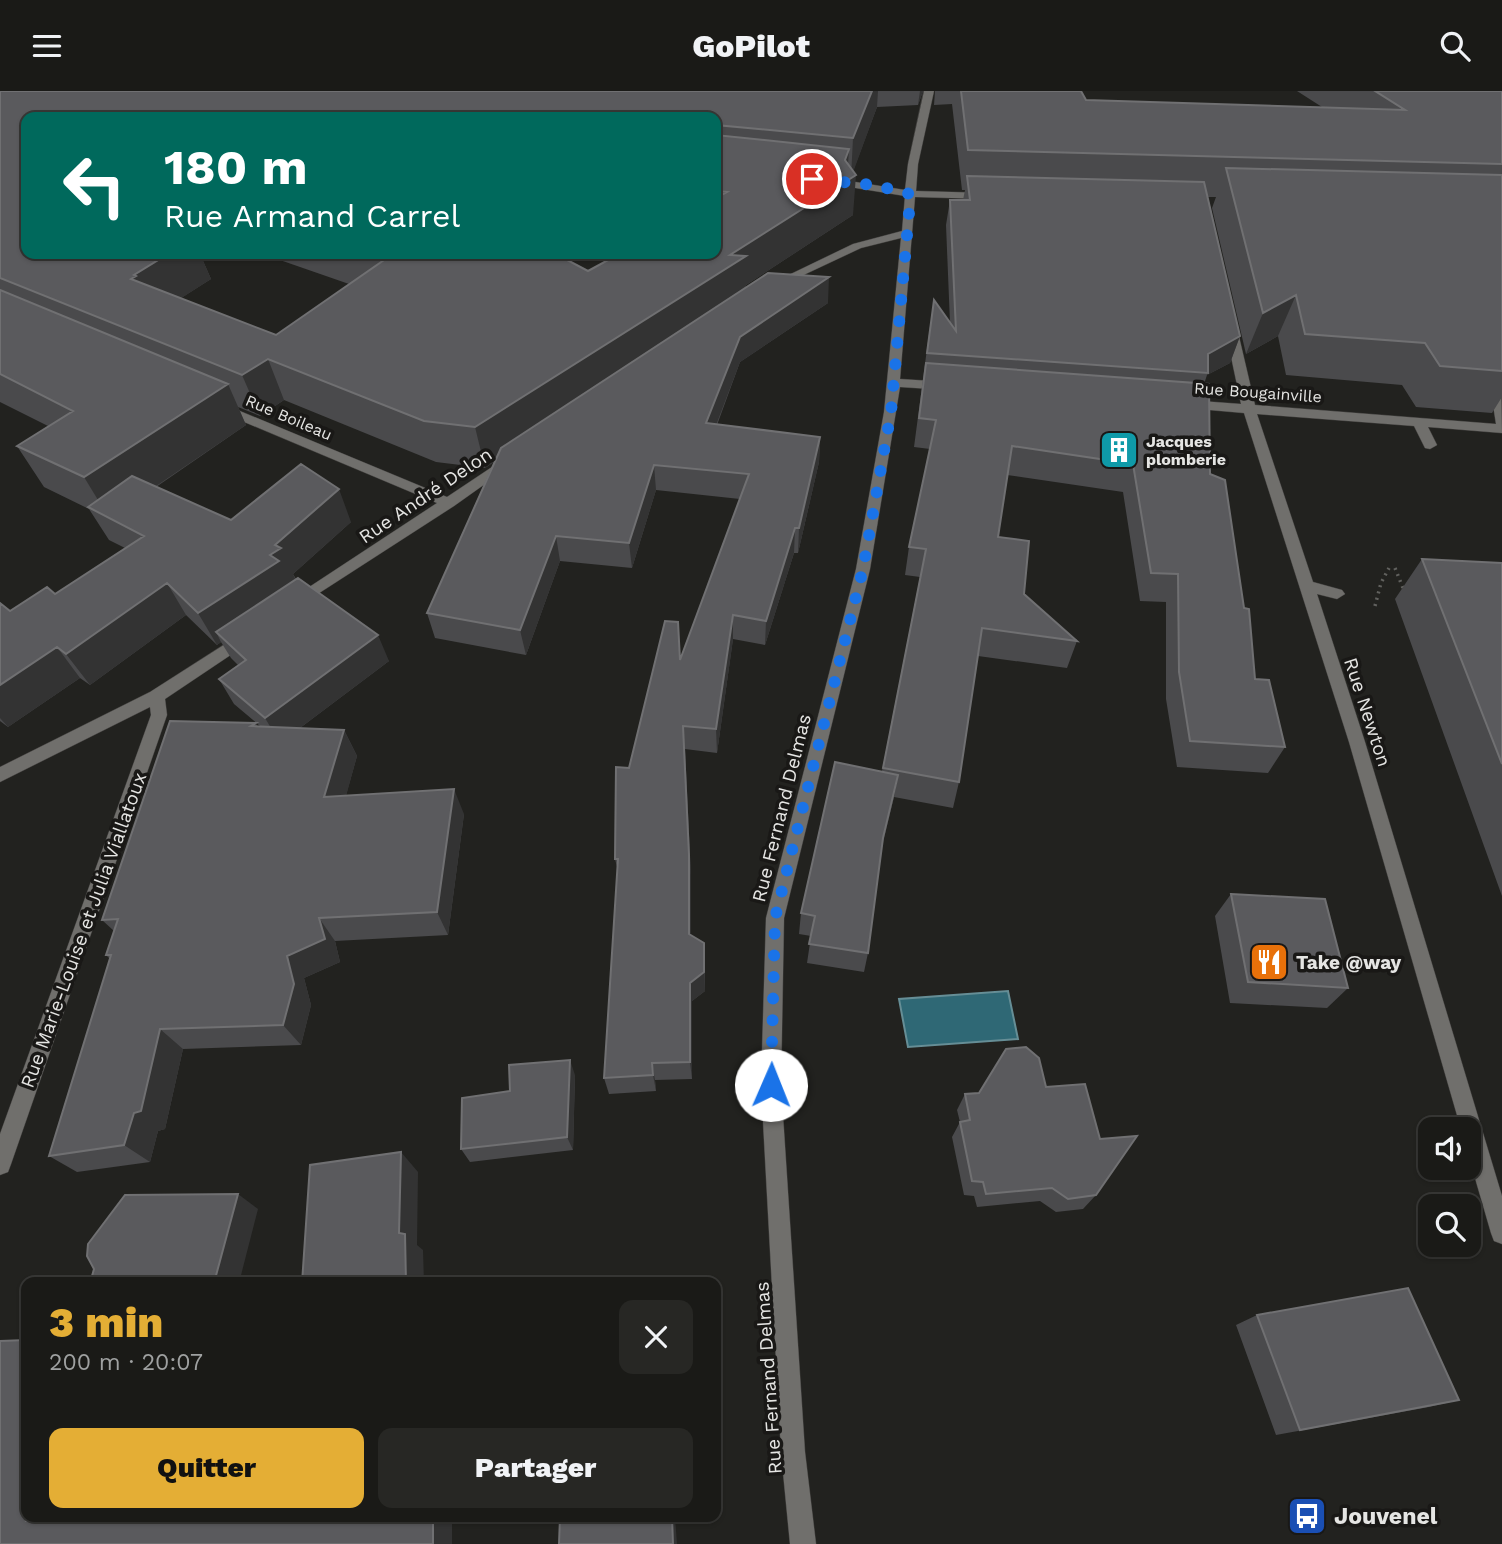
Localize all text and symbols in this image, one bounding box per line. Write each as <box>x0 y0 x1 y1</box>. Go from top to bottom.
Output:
icon: menu <box>28 27 66 65</box>
text: GoPilot <box>692 27 810 65</box>
icon: search <box>1436 27 1474 65</box>
text: 180 m <box>164 138 308 196</box>
icon: left <box>49 140 140 231</box>
pin <box>782 149 842 209</box>
icon: arrive <box>793 160 831 198</box>
text: Rue Armand Carrel <box>164 197 460 235</box>
street label: Rue Bougainville <box>1193 379 1323 406</box>
street label: Rue Boileau <box>243 391 335 444</box>
building icon: Jacques plomberie <box>1098 429 1140 471</box>
place label: Jacques plomberie <box>1146 432 1226 469</box>
street label: Rue André Delon <box>354 442 496 548</box>
street label: Rue Newton <box>1339 655 1396 770</box>
street label: Rue Fernand Delmas <box>747 712 816 904</box>
street label: Rue Marie-Louise et Julia Viallatoux <box>16 769 151 1091</box>
restaurant icon: Take @way <box>1248 941 1290 983</box>
place label: Take @way <box>1296 951 1402 974</box>
position arrow <box>734 1048 808 1122</box>
map controls <box>1418 1117 1481 1257</box>
button: sound <box>1418 1117 1481 1180</box>
button: search <box>1418 1194 1481 1257</box>
street label: Rue Fernand Delmas <box>750 1281 787 1475</box>
text: 3 min <box>49 1298 163 1347</box>
button: close <box>619 1300 693 1374</box>
text: 200 m · 20:07 <box>49 1349 203 1376</box>
button: Quitter <box>49 1428 364 1508</box>
button: Partager <box>378 1428 693 1508</box>
bus stop icon: Jouvenel <box>1286 1495 1328 1537</box>
place label: Jouvenel <box>1334 1503 1438 1530</box>

